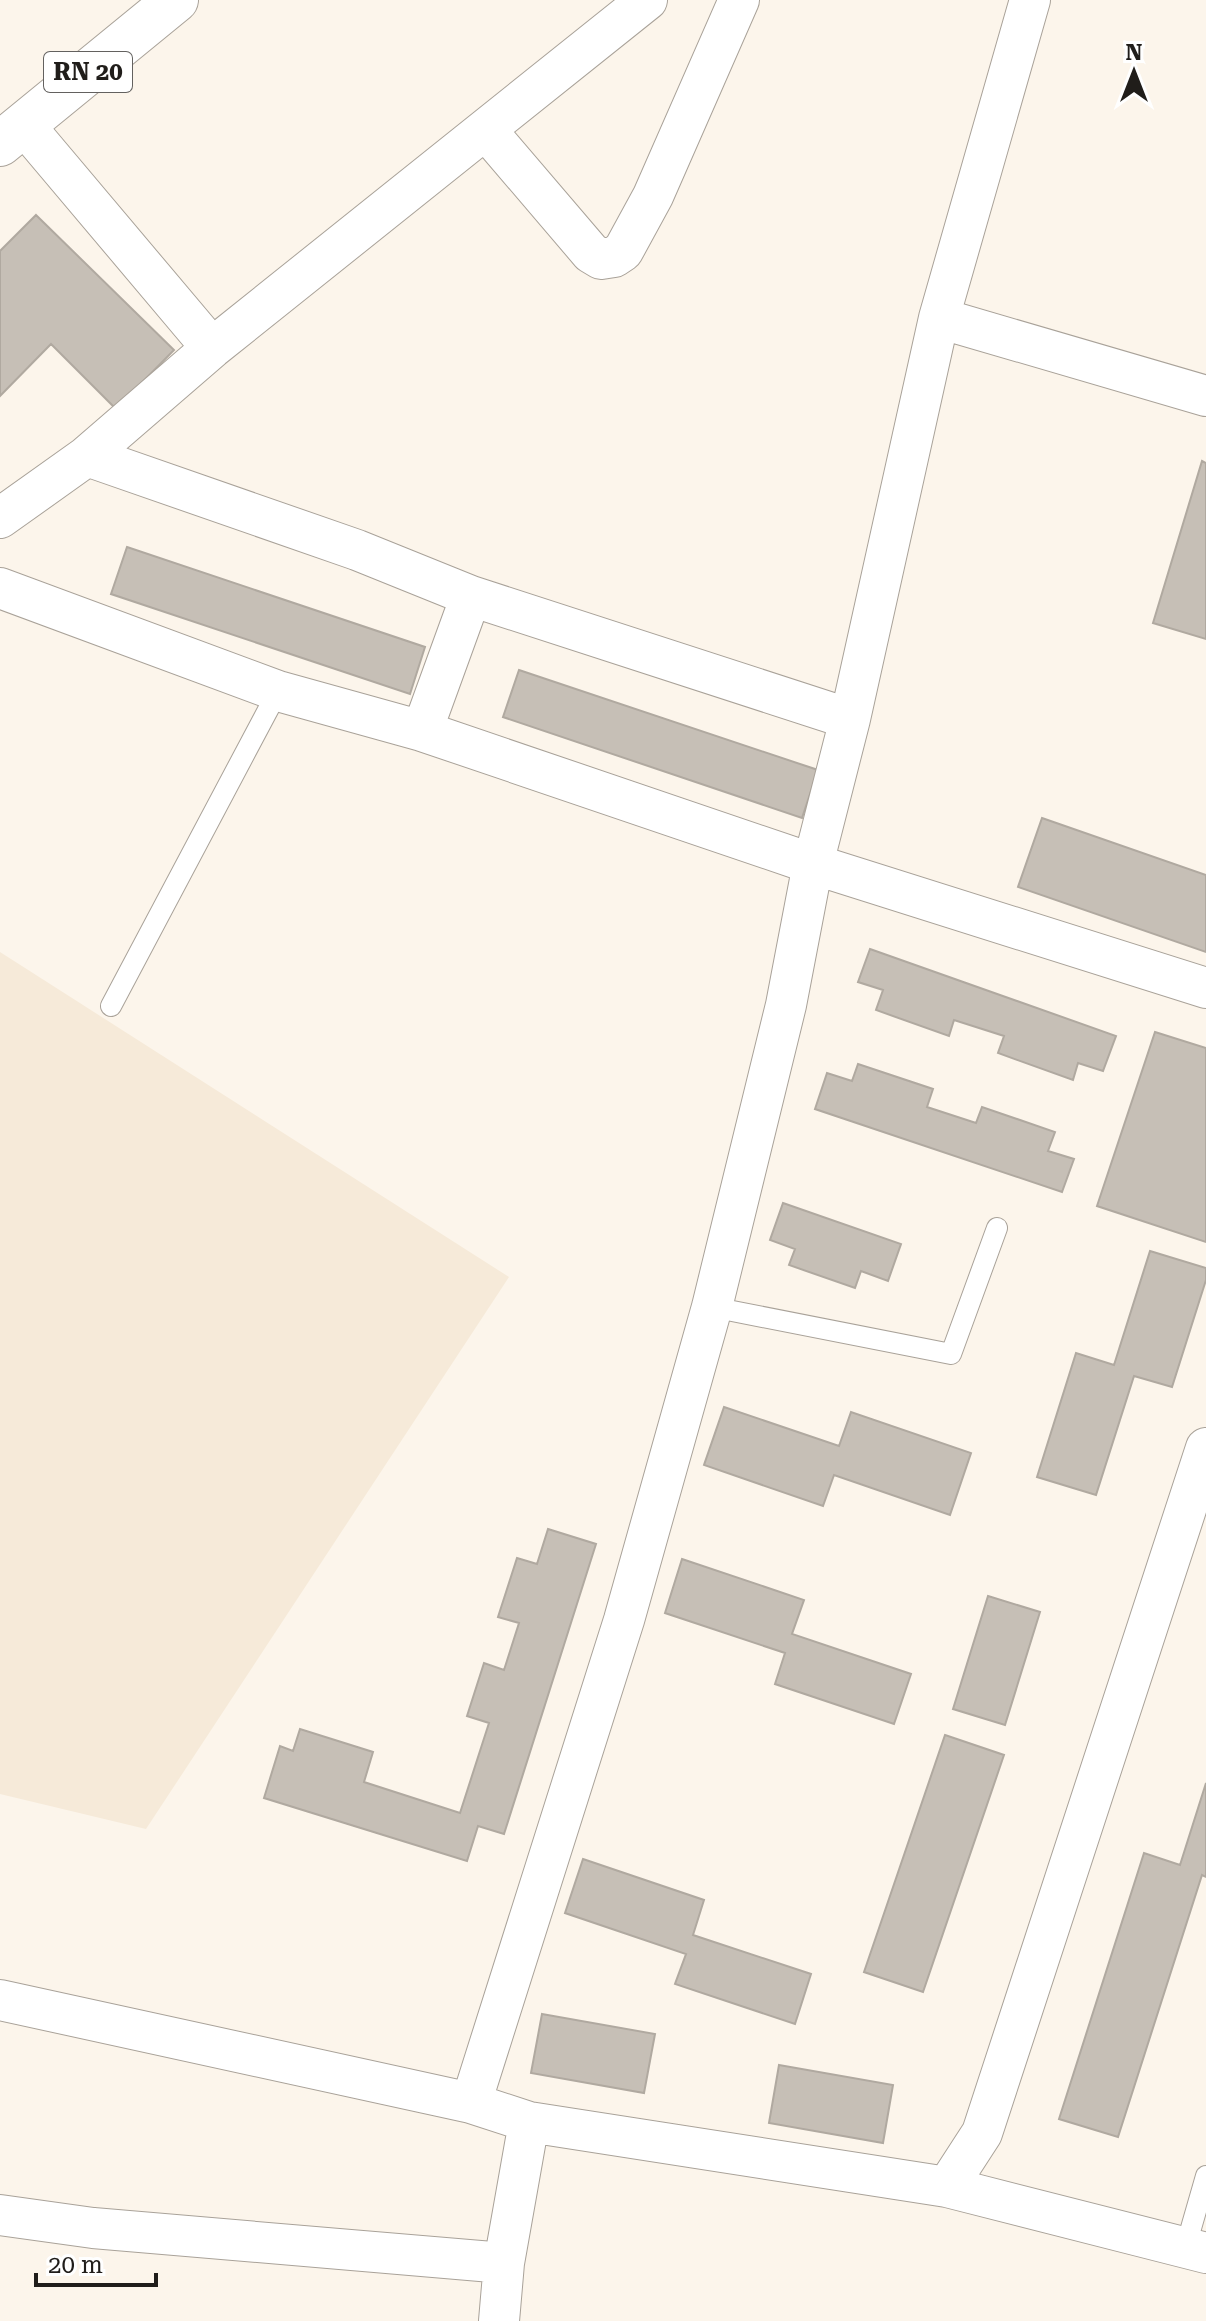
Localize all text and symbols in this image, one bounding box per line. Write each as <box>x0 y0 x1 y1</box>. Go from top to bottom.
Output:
north arrow <box>1094 32 1174 112</box>
text: N <box>1126 40 1143 65</box>
road number: RN 20 <box>44 52 132 92</box>
scale bar <box>36 2237 156 2287</box>
text: 20 m <box>48 2251 103 2279</box>

